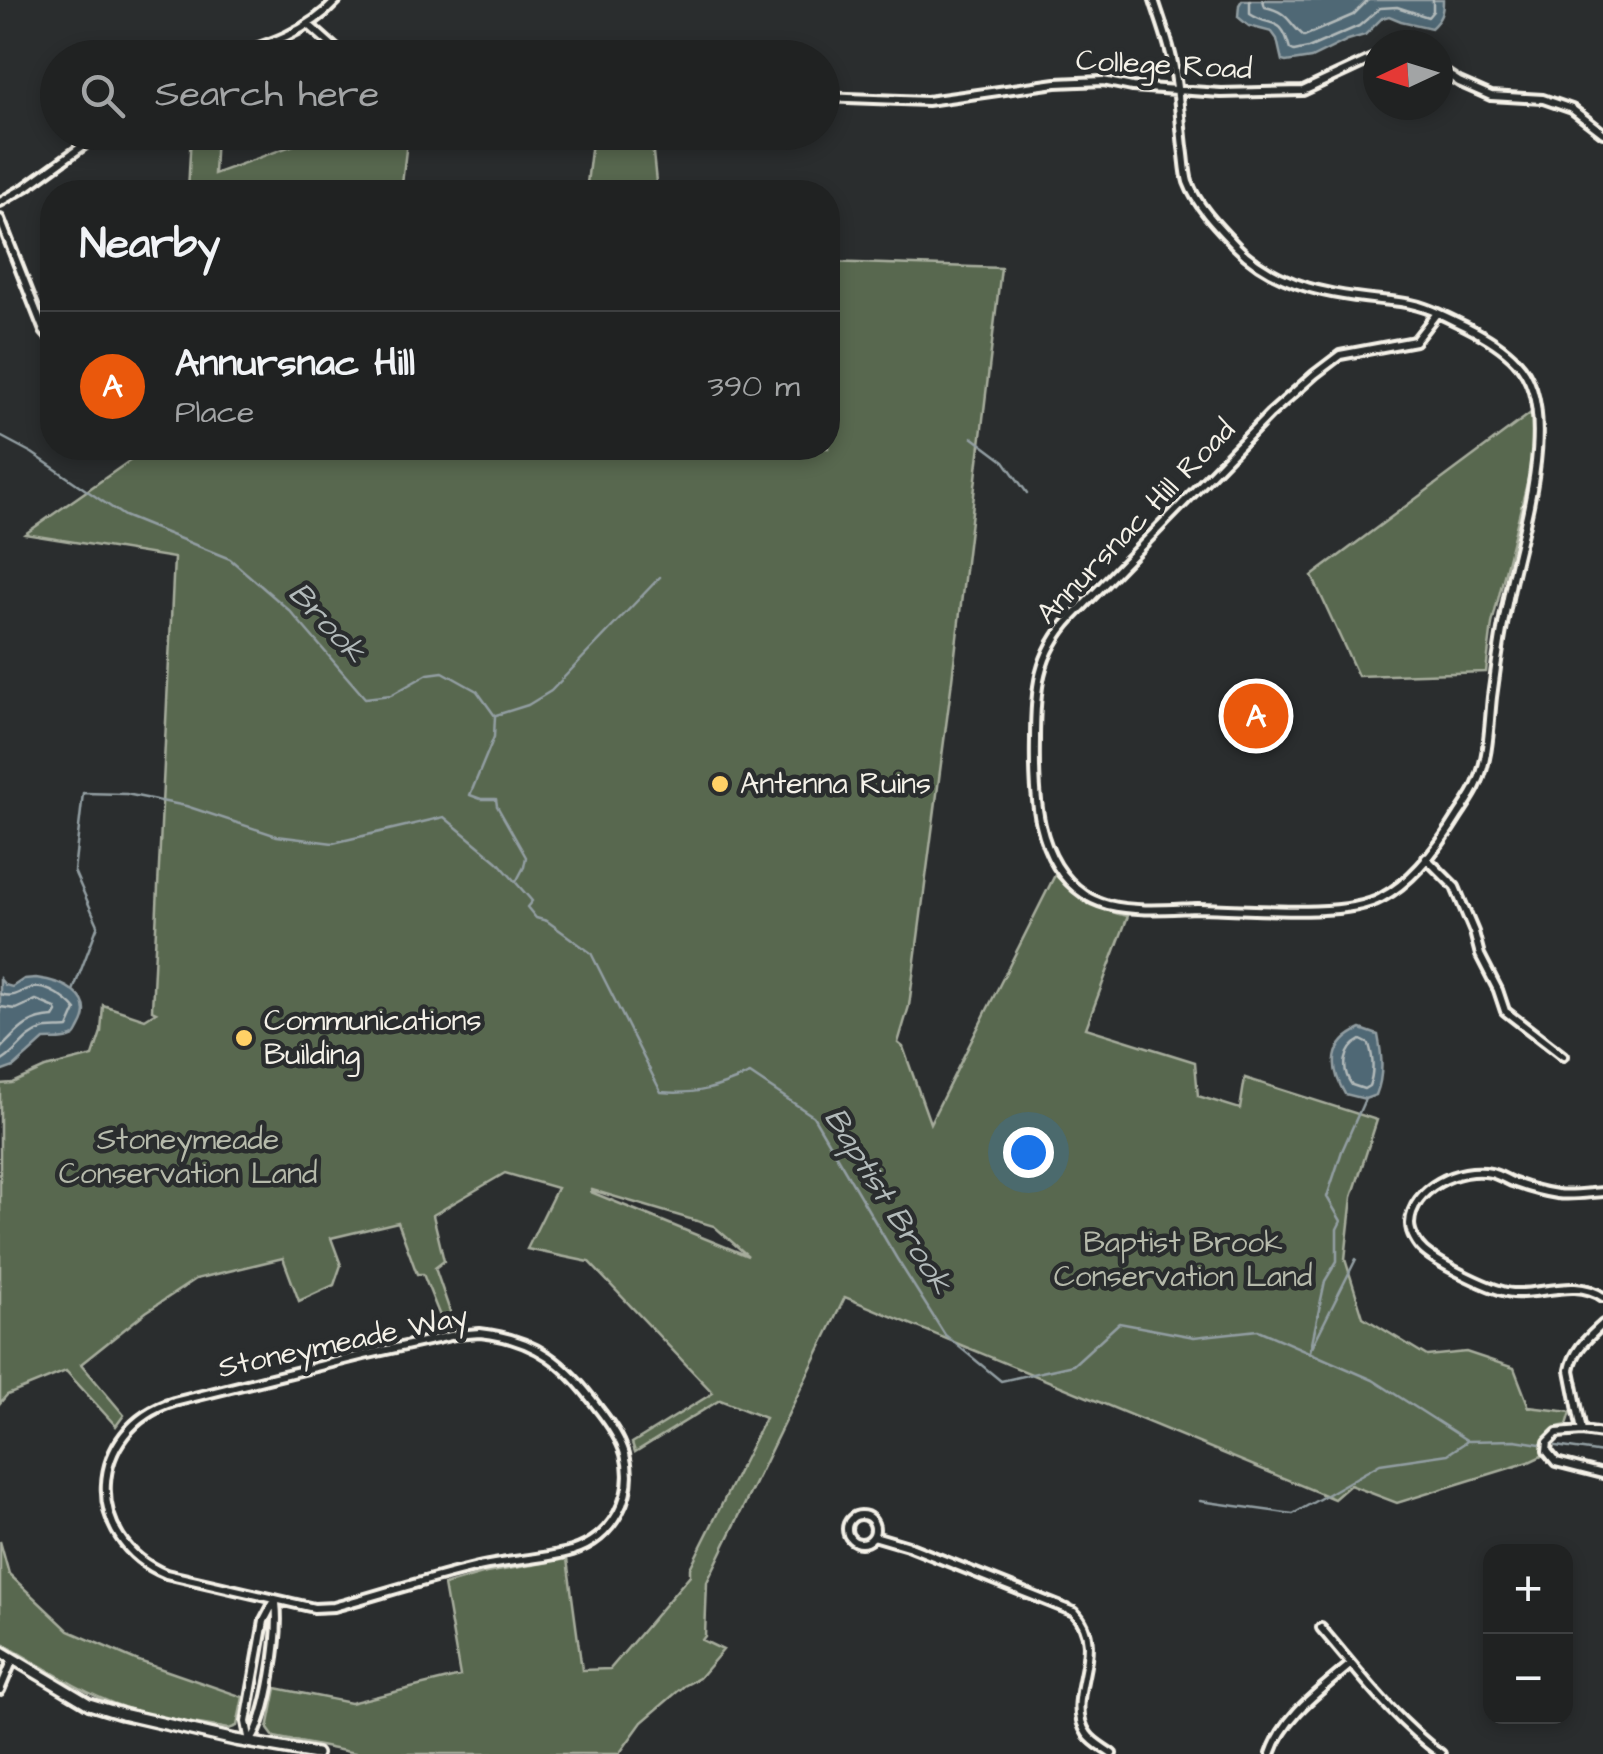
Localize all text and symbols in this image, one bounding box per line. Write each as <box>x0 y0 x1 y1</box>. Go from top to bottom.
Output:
north arrow <box>1363 30 1453 120</box>
street label: College Road <box>1075 39 1253 92</box>
search box <box>40 40 840 150</box>
icon: search <box>75 68 130 123</box>
text: Search here <box>155 69 379 121</box>
text: Nearby <box>80 216 220 274</box>
text: Annursnac Hill <box>175 338 415 390</box>
text: A <box>102 364 123 409</box>
text: 390 m <box>708 364 800 409</box>
text: Place <box>175 390 254 435</box>
street label: Annursnac Hill Road <box>1027 410 1245 634</box>
water label: Brook <box>278 573 377 674</box>
pin: A <box>1224 678 1288 754</box>
place label: Antenna Ruins <box>740 763 931 805</box>
marker: Antenna Ruins <box>709 773 731 795</box>
place label: Communications Building <box>264 1000 481 1077</box>
marker: Communications Building <box>233 1027 255 1049</box>
water label: Baptist Brook <box>813 1099 964 1304</box>
park label: Stoneymeade Conservation Land <box>59 1119 317 1195</box>
your location <box>1003 1127 1054 1178</box>
park label: Baptist Brook Conservation Land <box>1054 1222 1312 1298</box>
street label: Stoneymeade Way <box>214 1295 472 1390</box>
map controls <box>1483 1544 1573 1724</box>
button: + <box>1483 1544 1573 1634</box>
button: − <box>1483 1634 1573 1724</box>

